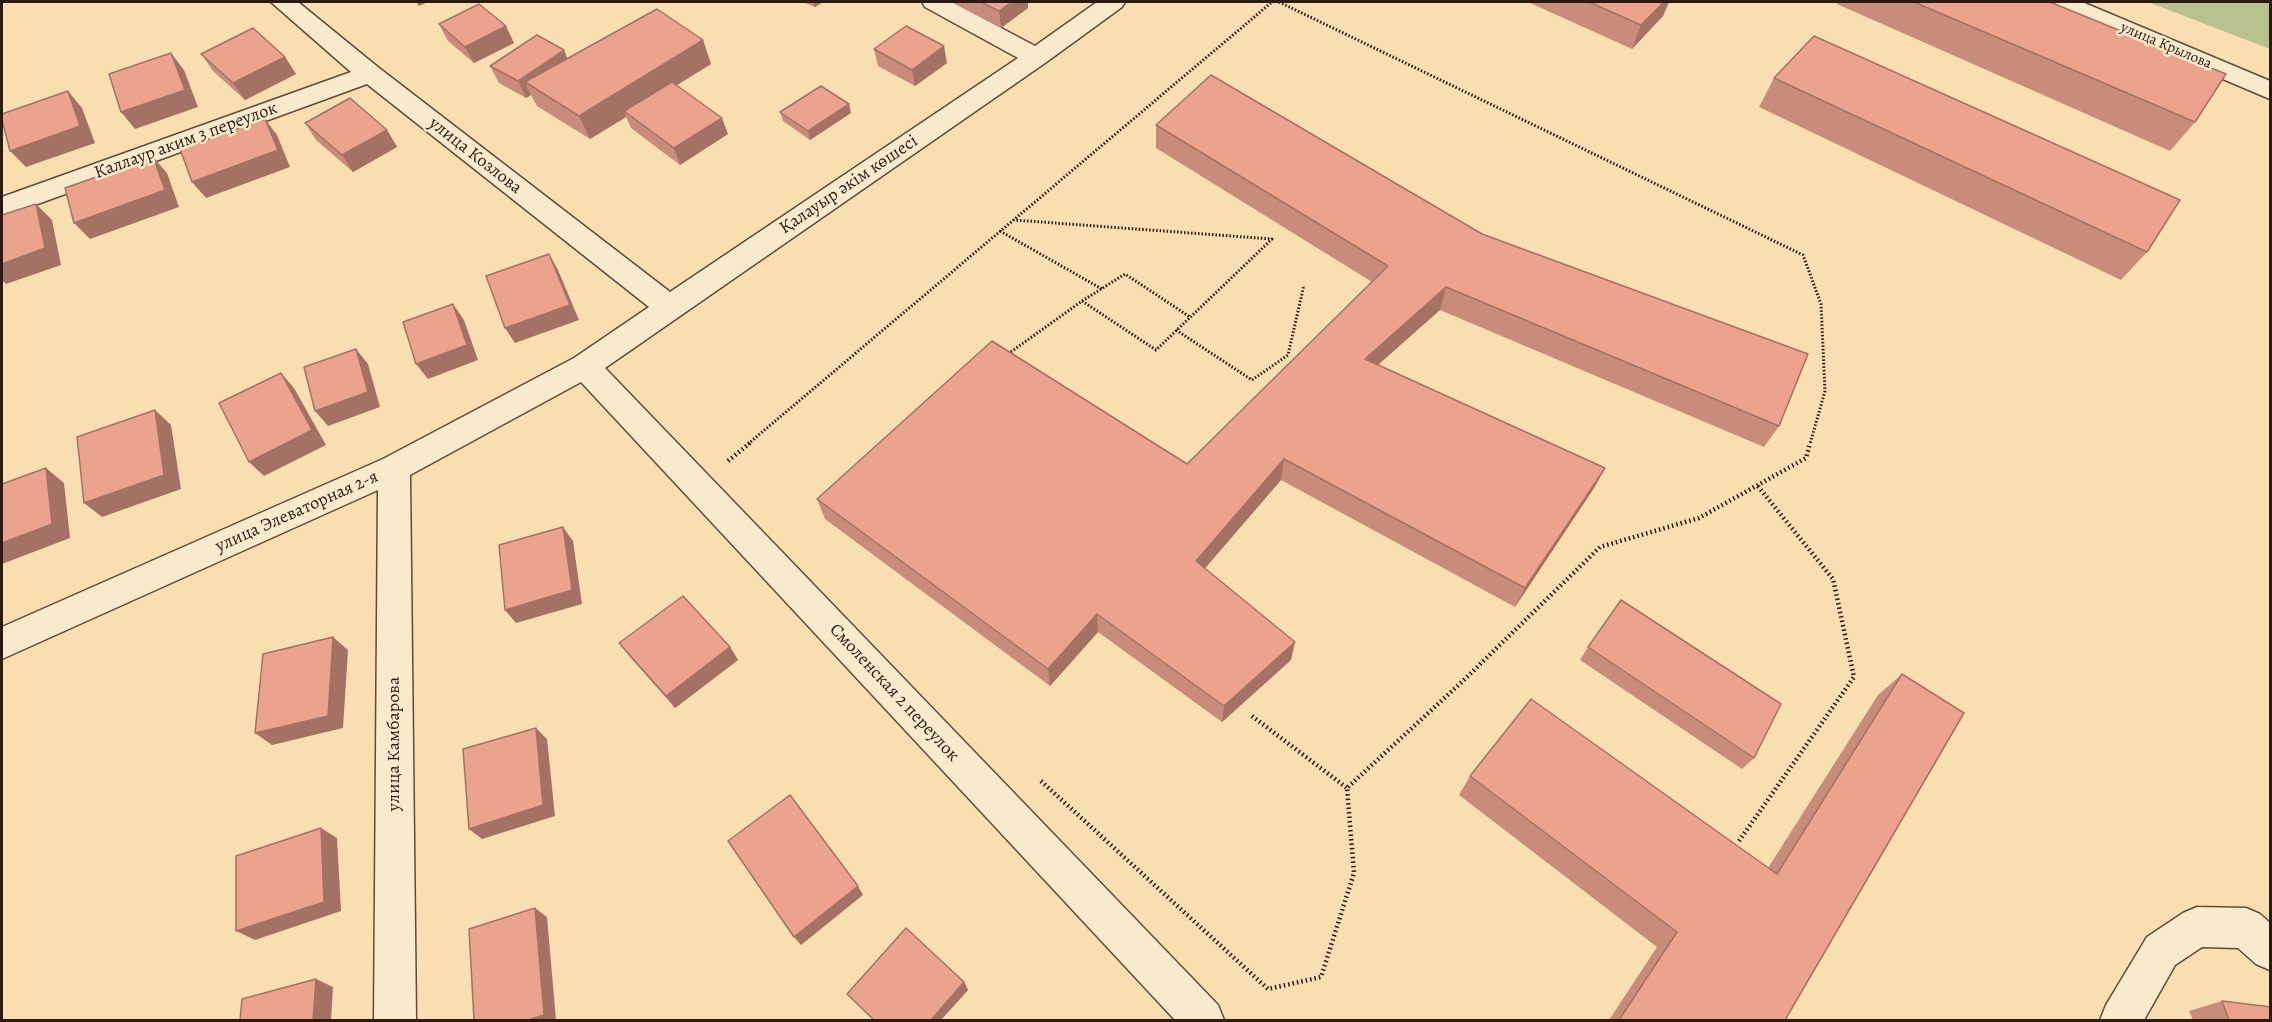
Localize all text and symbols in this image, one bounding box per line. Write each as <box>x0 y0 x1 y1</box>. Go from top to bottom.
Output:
street label: улица Крылова <box>2118 19 2214 73</box>
street label: Каллаур аким 3 переулок <box>92 98 280 184</box>
street label: улица Козлова <box>424 113 526 199</box>
street label: Қалауыр әкім көшесі <box>776 131 922 239</box>
street label: улица Элеваторная 2-я <box>212 466 382 558</box>
street label: Смоленская 2 переулок <box>824 620 964 766</box>
street label: улица Камбарова <box>384 677 406 811</box>

